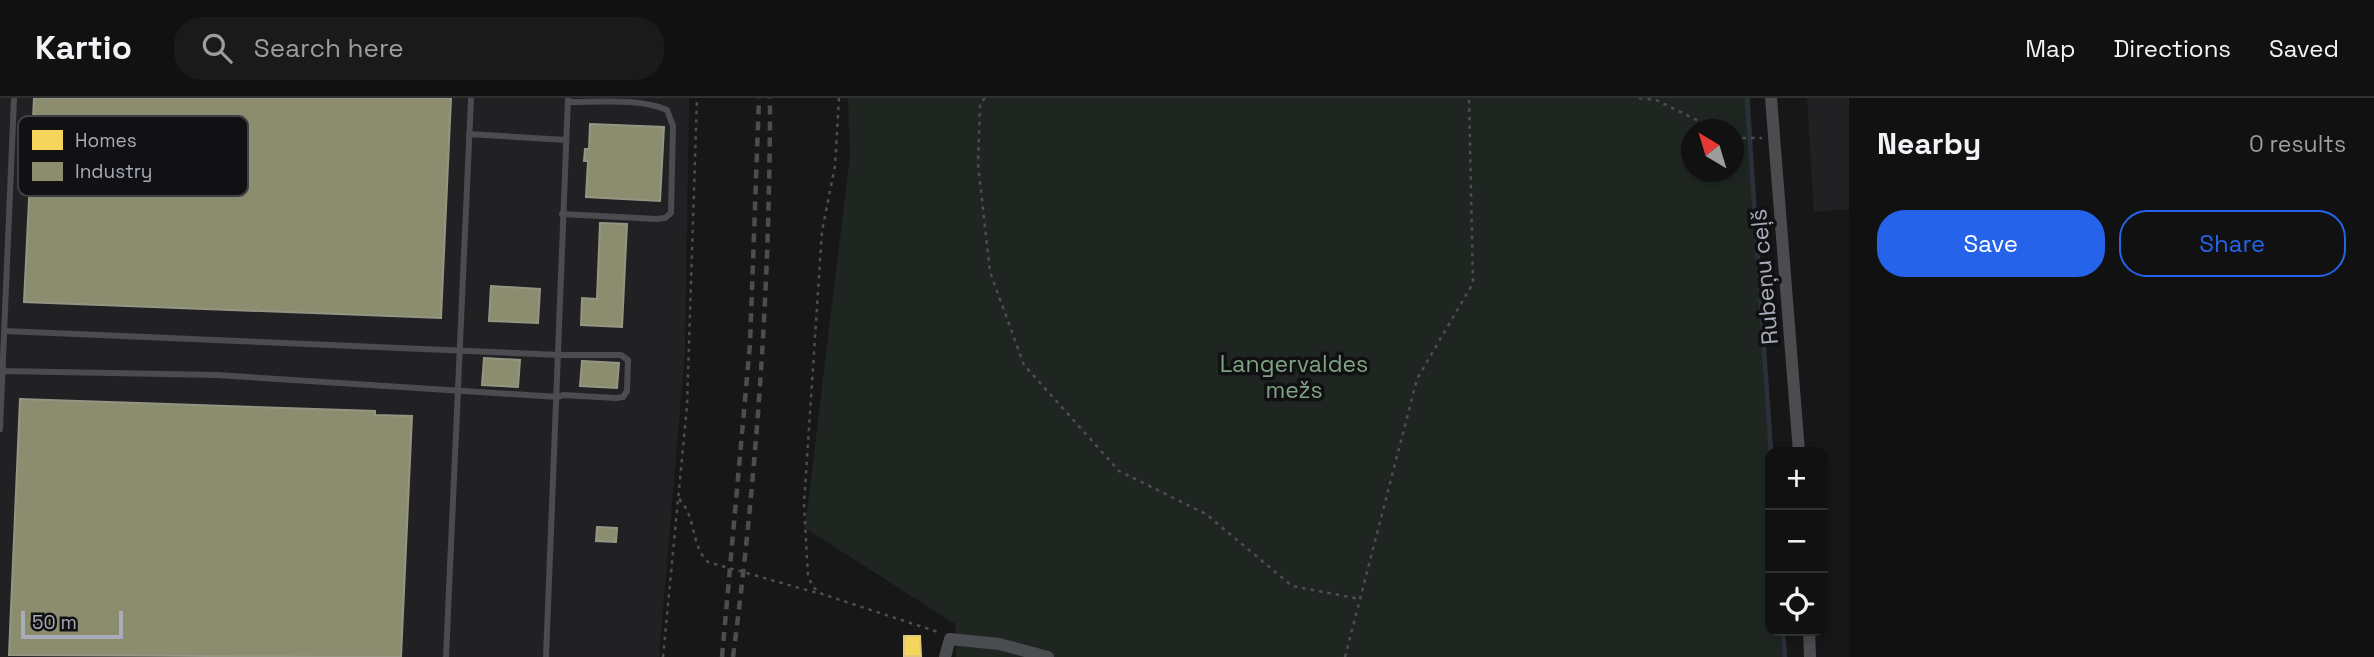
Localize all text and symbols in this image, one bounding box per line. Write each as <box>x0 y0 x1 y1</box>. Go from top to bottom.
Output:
search box <box>174 17 664 80</box>
text: Kartio <box>35 27 132 69</box>
icon: search <box>198 29 236 67</box>
text: Search here <box>254 31 404 65</box>
text: Map <box>2025 33 2075 64</box>
text: Directions <box>2113 33 2231 64</box>
text: Saved <box>2269 33 2339 64</box>
legend <box>18 116 248 196</box>
north arrow <box>1681 119 1744 182</box>
text: Nearby <box>1877 124 1981 163</box>
text: Homes <box>75 128 137 153</box>
text: 0 results <box>2249 129 2346 159</box>
text: Industry <box>75 159 152 184</box>
street label: Rubeņu ceļš <box>1743 208 1785 346</box>
button: Save <box>1877 210 2105 277</box>
button: Share <box>2119 210 2346 277</box>
park label: Langervaldes mežs <box>1220 349 1368 405</box>
map controls <box>1765 447 1828 636</box>
button: + <box>1765 447 1828 510</box>
button: − <box>1765 510 1828 573</box>
button: locate <box>1765 573 1828 636</box>
scale bar <box>21 608 122 640</box>
text: 50 m <box>32 610 77 635</box>

